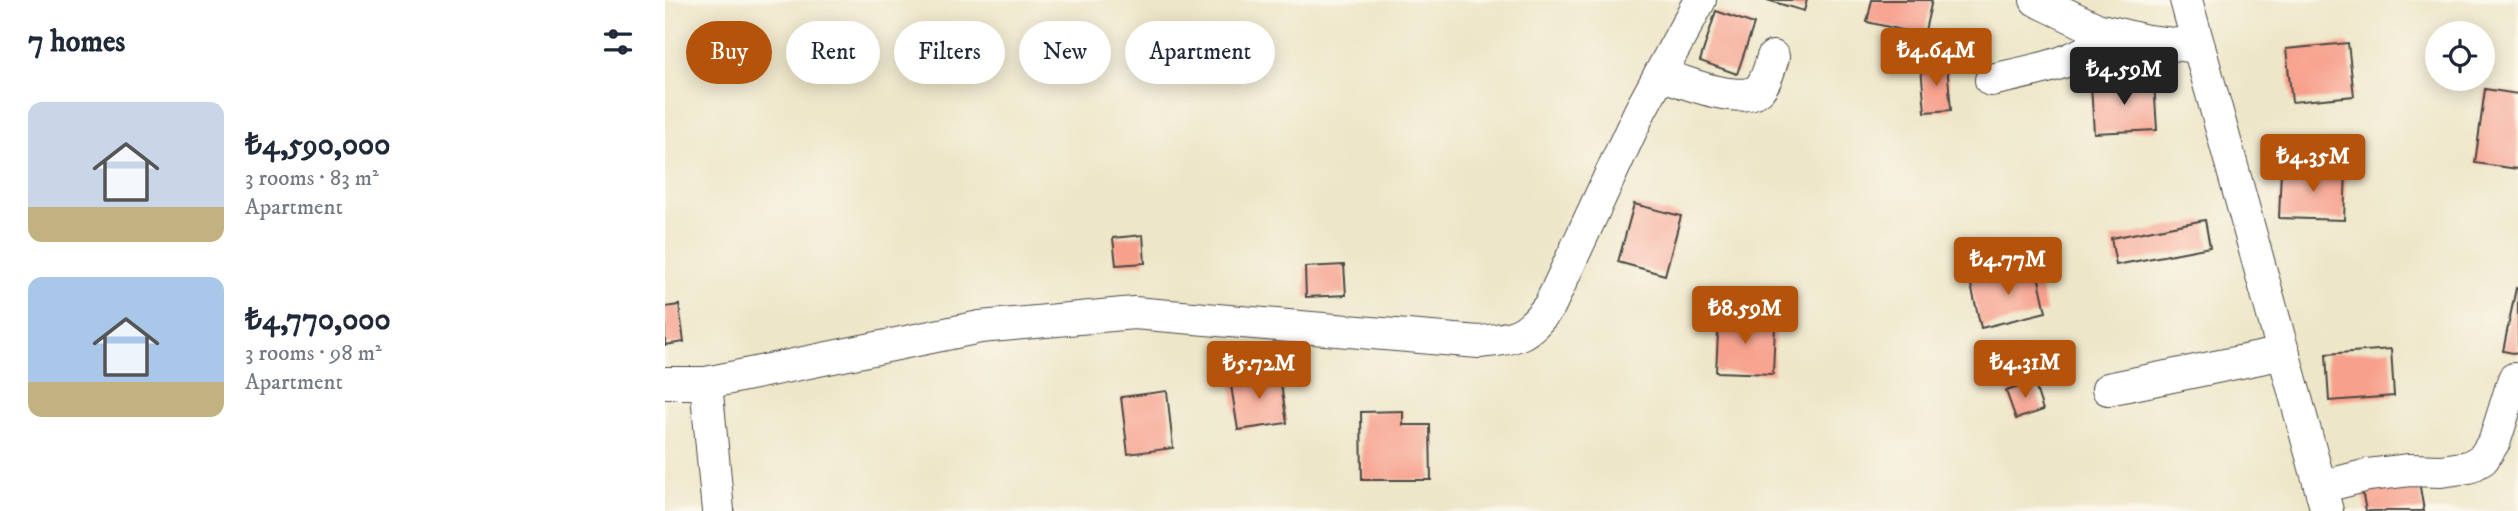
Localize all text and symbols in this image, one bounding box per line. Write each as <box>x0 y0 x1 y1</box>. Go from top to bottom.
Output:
chip: Buy <box>686 21 772 84</box>
chip: Rent <box>786 21 880 84</box>
chip: Filters <box>894 21 1005 84</box>
chip: New <box>1019 21 1111 84</box>
chip: Apartment <box>1125 21 1275 84</box>
map controls <box>2425 21 2495 91</box>
button: locate <box>2425 21 2495 91</box>
icon: filters <box>599 23 637 61</box>
text: 7 homes <box>28 24 125 61</box>
pin: ₺4.64M <box>1879 28 1993 88</box>
text: ₺4.64M <box>1897 36 1975 65</box>
pin: ₺4.59M <box>2067 48 2181 107</box>
text: ₺4.59M <box>2086 55 2162 84</box>
text: ₺4,590,000 <box>245 127 390 164</box>
icon: home <box>84 130 168 214</box>
pin: ₺4.35M <box>2256 134 2370 194</box>
text: ₺4.35M <box>2276 142 2350 171</box>
text: 3 rooms · 83 m² <box>245 164 379 193</box>
text: Apartment <box>245 193 343 222</box>
pin: ₺4.77M <box>1951 238 2065 297</box>
text: ₺4.77M <box>1970 245 2046 274</box>
pin: ₺8.59M <box>1688 286 1802 346</box>
text: ₺8.59M <box>1708 294 1782 323</box>
text: ₺4,770,000 <box>245 302 391 339</box>
icon: home <box>84 305 168 389</box>
text: 3 rooms · 98 m² <box>245 339 382 368</box>
pin: ₺4.31M <box>1968 340 2082 400</box>
pin: ₺5.72M <box>1202 342 1316 401</box>
text: ₺4.31M <box>1990 348 2060 377</box>
text: ₺5.72M <box>1223 349 1295 378</box>
text: Apartment <box>245 368 343 397</box>

